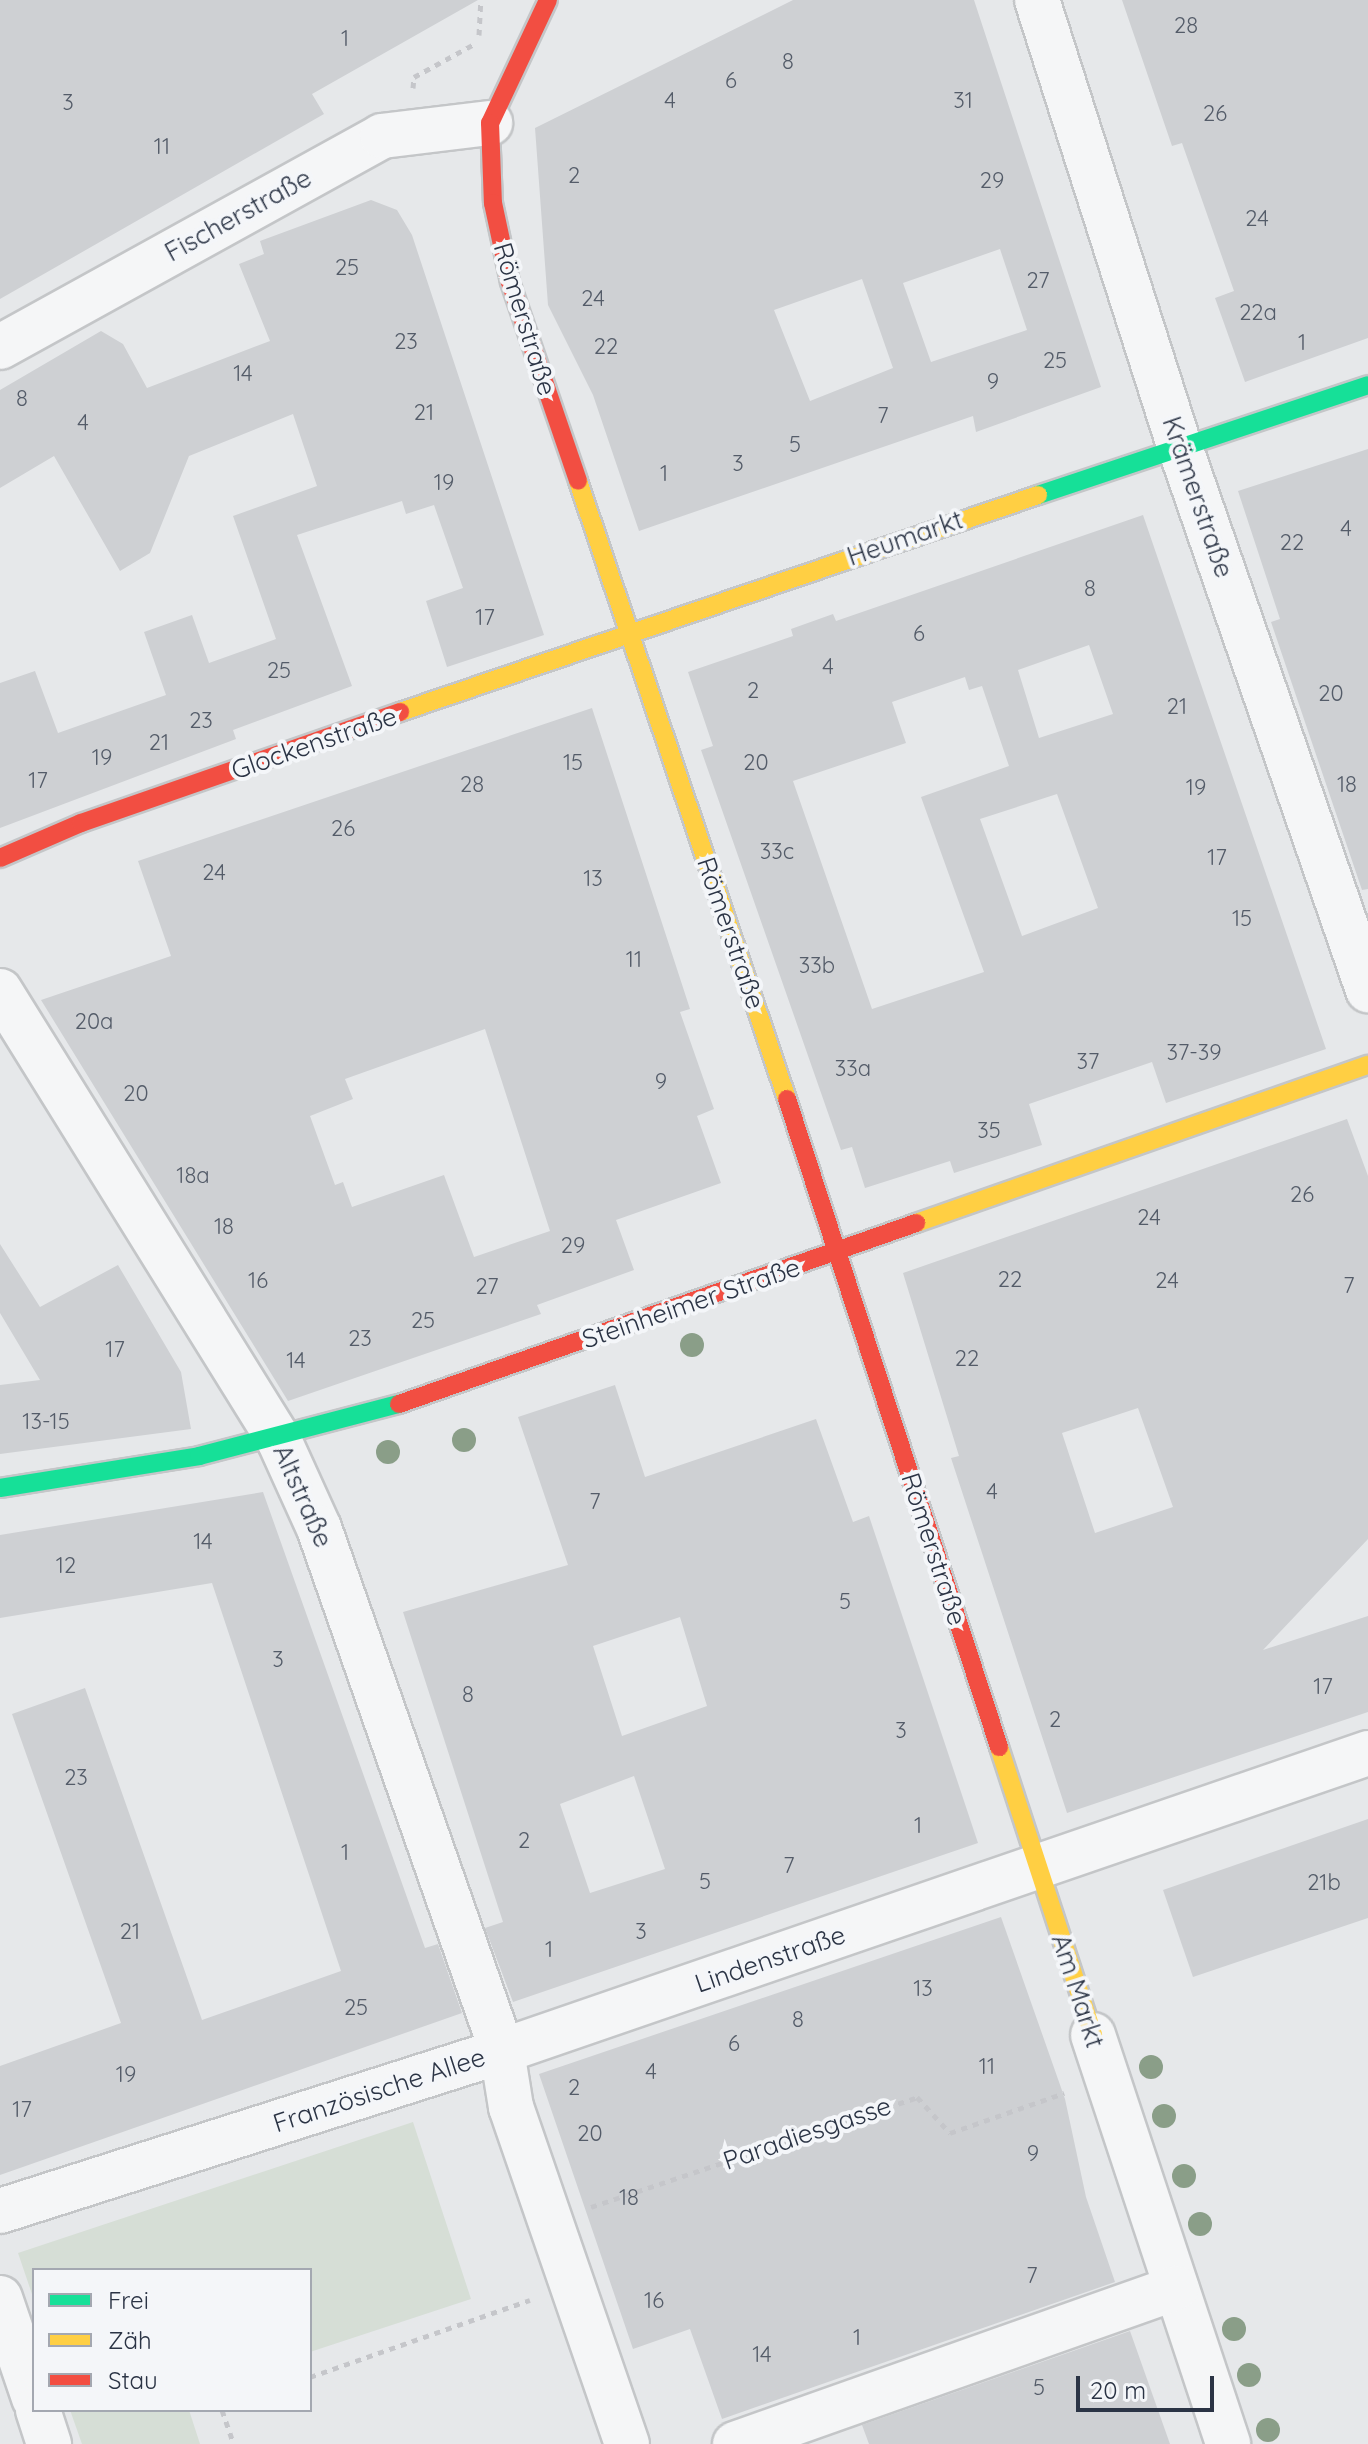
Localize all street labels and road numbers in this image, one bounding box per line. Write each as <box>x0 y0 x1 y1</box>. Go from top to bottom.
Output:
street label: Fischerstraße <box>159 162 317 268</box>
street label: Römerstraße <box>487 239 563 399</box>
street label: Krämerstraße <box>1156 412 1240 582</box>
street label: Heumarkt <box>843 504 967 572</box>
street label: Glockenstraße <box>227 700 401 786</box>
street label: Römerstraße <box>690 853 772 1013</box>
street label: Steinheimer Straße <box>578 1251 804 1355</box>
street label: Altstraße <box>267 1440 339 1552</box>
street label: Römerstraße <box>895 1469 973 1629</box>
street label: Lindenstraße <box>691 1919 849 1999</box>
street label: Am Markt <box>1045 1930 1111 2052</box>
street label: Französische Allee <box>269 2041 489 2139</box>
street label: Paradiesgasse <box>719 2090 895 2176</box>

